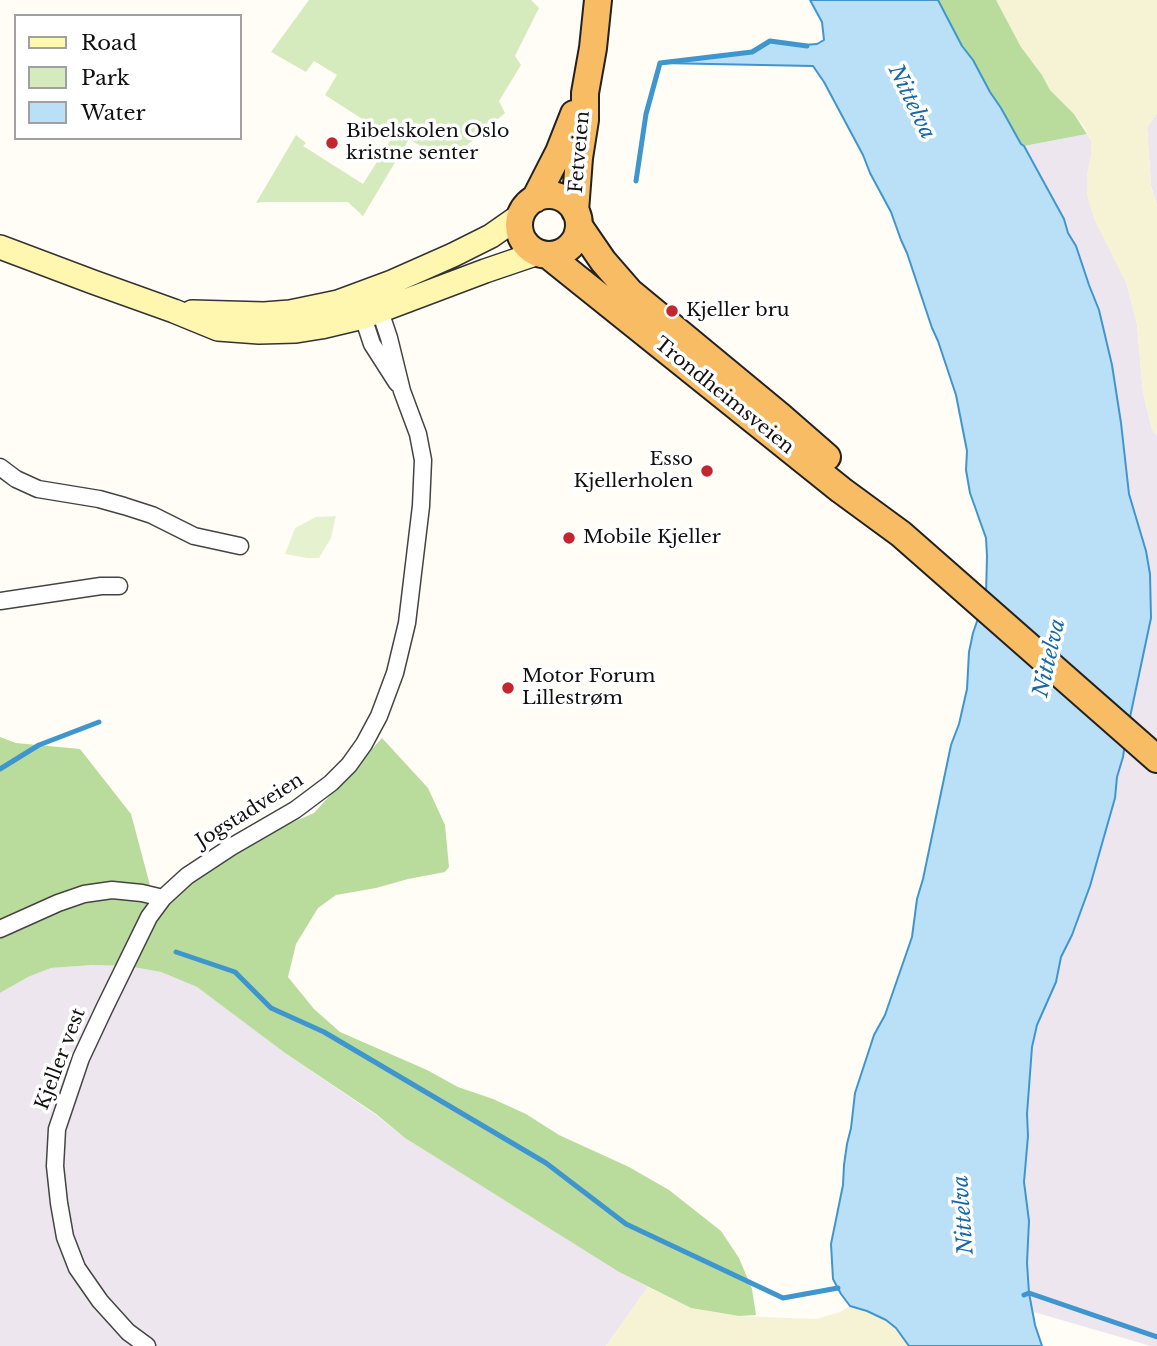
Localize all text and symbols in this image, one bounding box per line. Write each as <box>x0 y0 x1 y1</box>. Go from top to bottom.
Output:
legend <box>14 14 242 140</box>
text: Road <box>81 30 137 56</box>
water label: Nittelva <box>882 61 940 143</box>
text: Park <box>81 65 130 91</box>
text: Water <box>81 100 145 126</box>
street label: Fetveien <box>565 110 595 194</box>
place label: Bibelskolen Oslo kristne senter <box>346 121 509 165</box>
marker: Bibelskolen Oslo kristne senter <box>324 135 340 151</box>
place label: Kjeller bru <box>686 300 789 322</box>
marker: Kjeller bru <box>664 303 680 319</box>
street label: Trondheimsveien <box>650 333 798 459</box>
place label: Esso Kjellerholen <box>574 449 693 493</box>
marker: Esso Kjellerholen <box>699 463 715 479</box>
place label: Mobile Kjeller <box>583 527 721 549</box>
marker: Mobile Kjeller <box>561 530 577 546</box>
water label: Nittelva <box>1029 616 1071 700</box>
place label: Motor Forum Lillestrøm <box>522 666 655 710</box>
marker: Motor Forum Lillestrøm <box>500 680 516 696</box>
street label: Jogstadveien <box>192 769 308 853</box>
street label: Kjeller vest <box>31 1005 91 1113</box>
water label: Nittelva <box>949 1174 979 1256</box>

